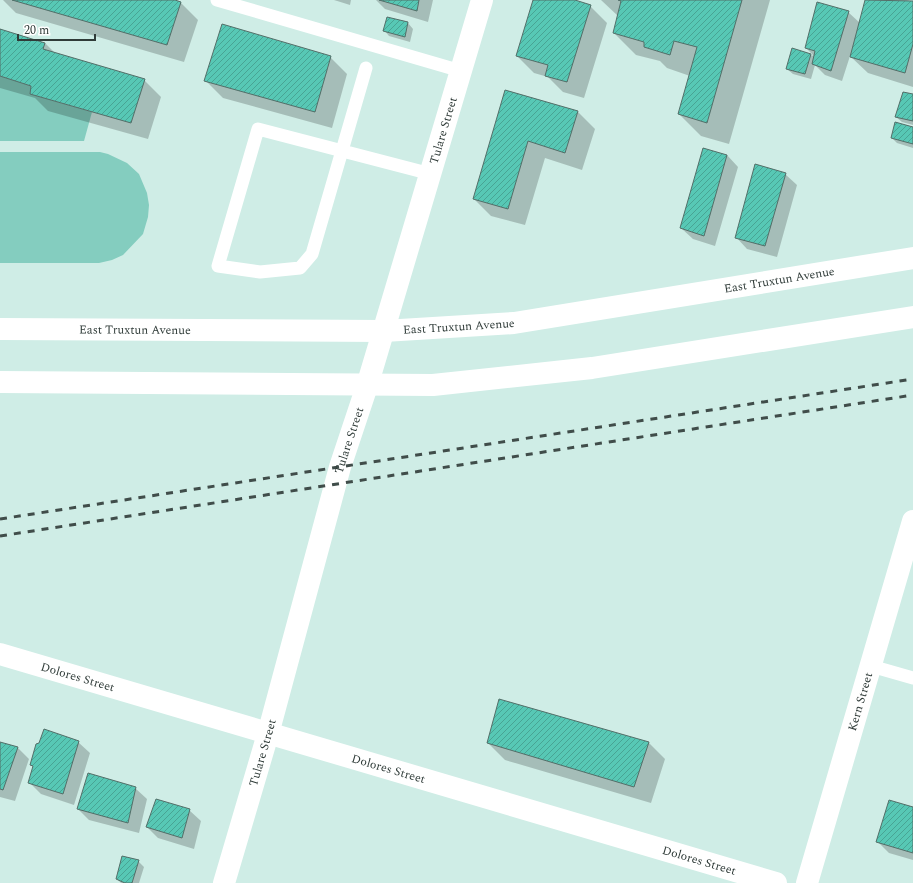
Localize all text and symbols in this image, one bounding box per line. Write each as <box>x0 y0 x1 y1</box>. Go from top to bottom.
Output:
scale bar <box>18 16 95 42</box>
text: 20 m <box>24 21 49 40</box>
street label: Tulare Street <box>424 95 462 166</box>
street label: East Truxtun Avenue <box>723 261 836 298</box>
street label: East Truxtun Avenue <box>402 313 515 339</box>
street label: East Truxtun Avenue <box>79 320 191 339</box>
street label: Tulare Street <box>329 405 369 476</box>
street label: Dolores Street <box>39 657 117 697</box>
street label: Kern Street <box>842 670 878 733</box>
street label: Tulare Street <box>244 717 281 788</box>
street label: Dolores Street <box>349 749 428 789</box>
street label: Dolores Street <box>660 840 738 880</box>

